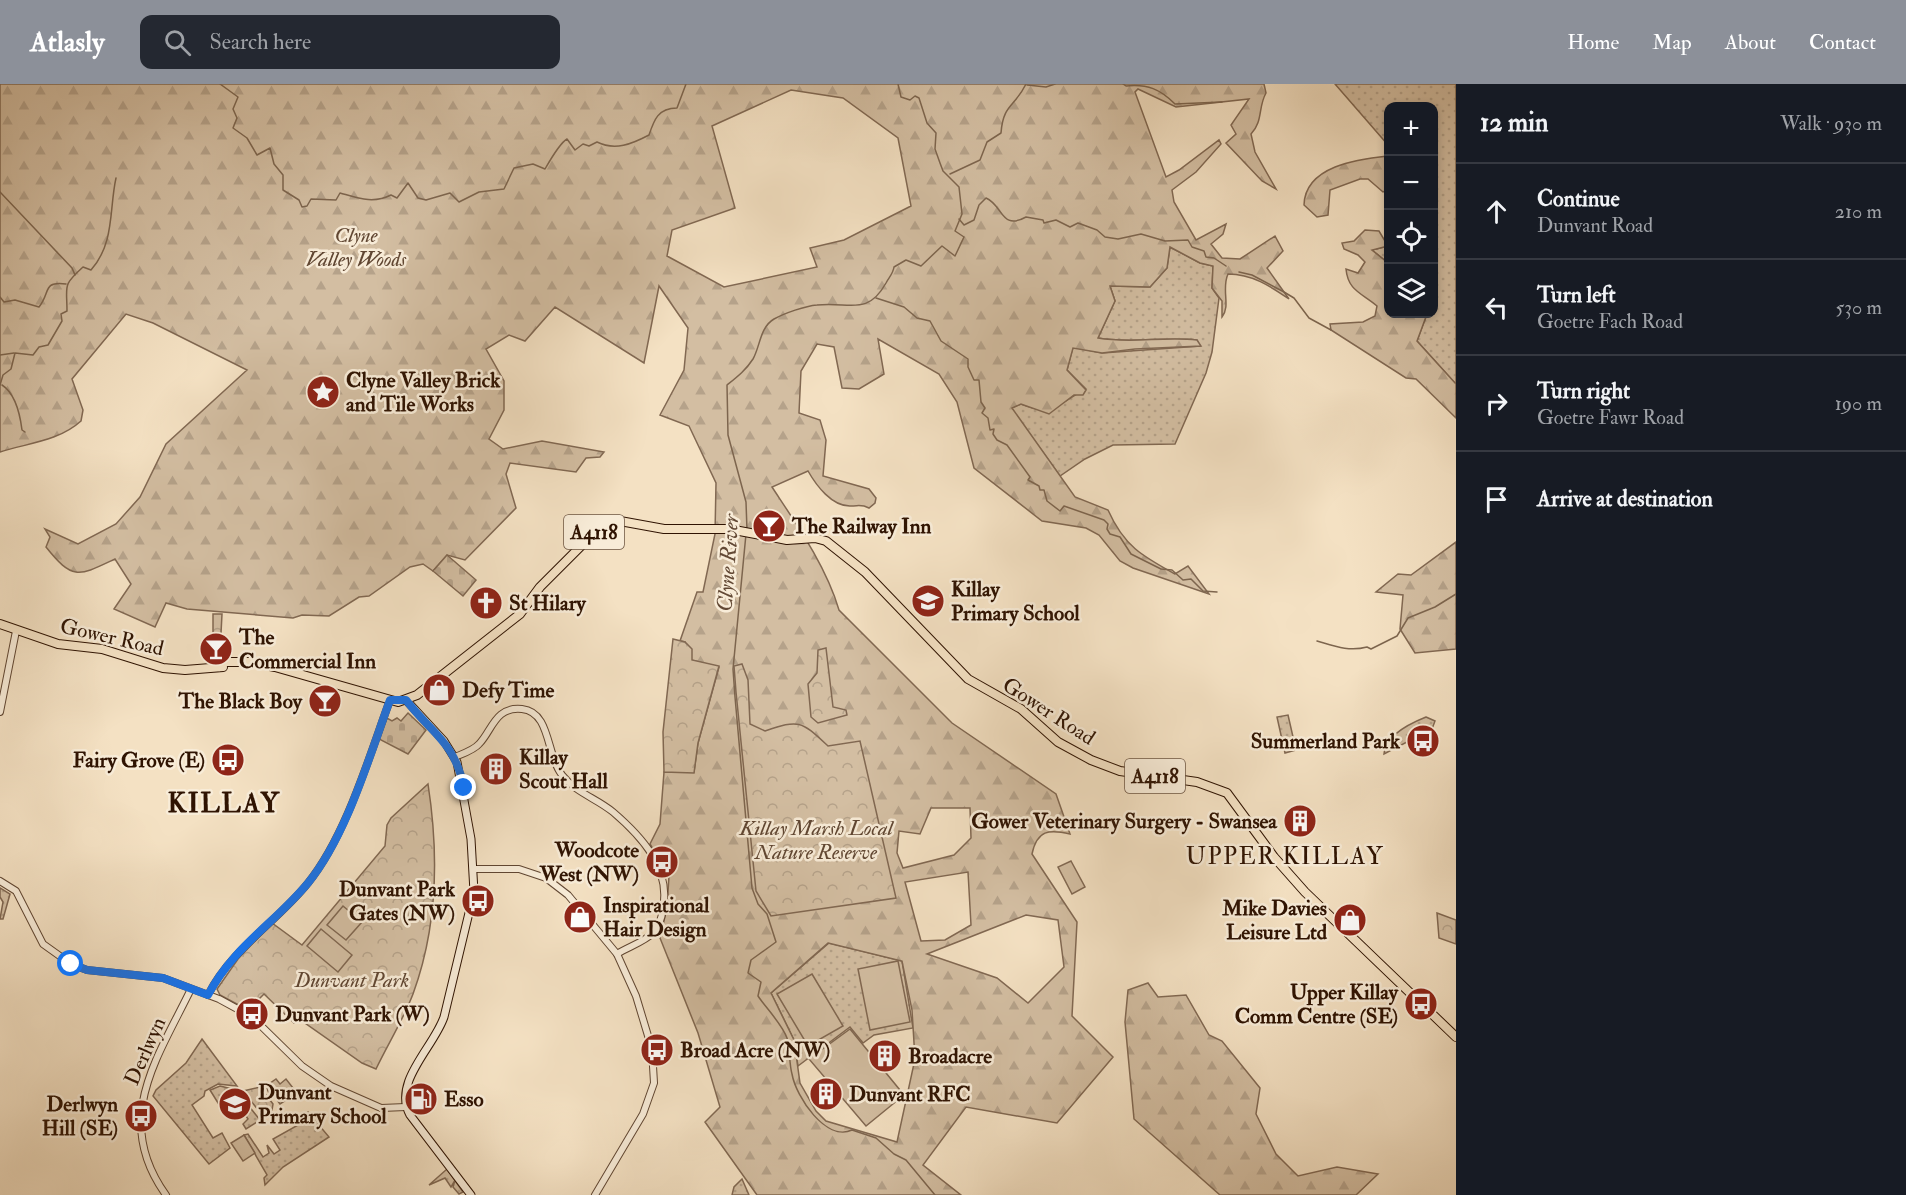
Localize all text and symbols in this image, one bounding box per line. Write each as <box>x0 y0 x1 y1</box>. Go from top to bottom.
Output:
search box <box>140 15 560 69</box>
text: Atlasly <box>30 25 104 60</box>
icon: search <box>161 26 194 59</box>
text: Search here <box>209 28 311 56</box>
text: Home <box>1567 29 1619 56</box>
text: Map <box>1652 29 1692 56</box>
text: About <box>1725 29 1776 56</box>
text: Contact <box>1809 29 1876 56</box>
map controls <box>1384 102 1438 318</box>
button: + <box>1384 102 1438 156</box>
text: 12 min <box>1480 107 1548 139</box>
text: Walk · 930 m <box>1780 111 1882 136</box>
button: − <box>1384 156 1438 210</box>
text: Continue <box>1537 185 1620 213</box>
icon: ahead <box>1480 195 1513 228</box>
text: 210 m <box>1835 199 1882 224</box>
button: locate <box>1384 210 1438 264</box>
text: Dunvant Road <box>1537 213 1653 238</box>
park label: Clyne Valley Woods <box>306 222 407 273</box>
button: layers <box>1384 264 1438 318</box>
text: Turn left <box>1537 281 1616 309</box>
icon: left <box>1480 291 1513 324</box>
text: 530 m <box>1836 295 1882 320</box>
text: Goetre Fach Road <box>1537 309 1683 334</box>
place label: Clyne Valley Brick and Tile Works <box>346 367 501 418</box>
place icon: Clyne Valley Brick and Tile Works <box>305 374 341 410</box>
text: Turn right <box>1537 377 1630 405</box>
icon: right <box>1480 387 1513 420</box>
text: 190 m <box>1835 391 1882 416</box>
text: Goetre Fawr Road <box>1537 405 1684 430</box>
icon: arrive <box>1480 483 1513 516</box>
text: Arrive at destination <box>1537 485 1713 513</box>
bar icon: The Railway Inn <box>751 508 787 544</box>
water label: Clyne River <box>711 512 745 613</box>
place label: The Railway Inn <box>791 513 932 540</box>
road number: A4118 <box>564 515 624 549</box>
place label: Killay Primary School <box>951 576 1080 627</box>
school or university icon: Killay Primary School <box>910 583 946 619</box>
church icon: St Hilary <box>468 585 504 621</box>
place label: St Hilary <box>509 590 587 617</box>
street label: Gower Road <box>58 612 167 663</box>
place label: The Commercial Inn <box>238 624 376 675</box>
bar icon: The Commercial Inn <box>198 631 234 667</box>
street label: Gower Road <box>997 671 1101 752</box>
shop icon: Defy Time <box>421 672 457 708</box>
place label: Defy Time <box>462 677 554 704</box>
bar icon: The Black Boy <box>307 683 343 719</box>
place label: The Black Boy <box>178 688 303 715</box>
bus stop icon: Summerland Park <box>1405 723 1441 759</box>
place label: Summerland Park <box>1251 728 1401 755</box>
bus stop icon: Fairy Grove (E) <box>210 742 246 778</box>
place label: Killay Scout Hall <box>519 744 608 795</box>
place label: Fairy Grove (E) <box>73 747 205 774</box>
building icon: Killay Scout Hall <box>478 751 514 787</box>
road number: A4118 <box>1125 759 1185 793</box>
route end <box>450 774 476 800</box>
district label: KILLAY <box>167 787 281 820</box>
building icon: Gower Veterinary Surgery - Swansea <box>1282 803 1318 839</box>
place label: Gower Veterinary Surgery - Swansea <box>971 808 1278 835</box>
park label: Killay Marsh Local Nature Reserve <box>738 815 895 866</box>
place label: Woodcote West (NW) <box>539 837 639 888</box>
district label: UPPER KILLAY <box>1186 841 1384 872</box>
bus stop icon: Woodcote West (NW) <box>644 844 680 880</box>
place label: Dunvant Park Gates (NW) <box>339 876 456 927</box>
bus stop icon: Dunvant Park Gates (NW) <box>460 883 496 919</box>
place label: Inspirational Hair Design <box>603 892 710 943</box>
place label: Mike Davies Leisure Ltd <box>1221 895 1328 946</box>
shop icon: Inspirational Hair Design <box>562 899 598 935</box>
shop icon: Mike Davies Leisure Ltd <box>1332 902 1368 938</box>
route start <box>57 950 83 976</box>
park label: Dunvant Park <box>294 967 409 994</box>
place label: Upper Killay Comm Centre (SE) <box>1235 979 1399 1030</box>
bus stop icon: Upper Killay Comm Centre (SE) <box>1403 986 1439 1022</box>
bus stop icon: Dunvant Park (W) <box>234 996 270 1032</box>
place label: Dunvant Park (W) <box>275 1001 430 1028</box>
street label: Derlwyn <box>119 1013 172 1090</box>
bus stop icon: Broad Acre (NW) <box>639 1032 675 1068</box>
place label: Broad Acre (NW) <box>680 1037 830 1064</box>
building icon: Broadacre <box>867 1038 903 1074</box>
place label: Broadacre <box>908 1043 992 1070</box>
building icon: Dunvant RFC <box>808 1076 844 1112</box>
place label: Dunvant Primary School <box>258 1079 387 1130</box>
fuel station icon: Esso <box>403 1081 439 1117</box>
place label: Dunvant RFC <box>849 1081 971 1108</box>
school or university icon: Dunvant Primary School <box>217 1086 253 1122</box>
place label: Esso <box>444 1086 484 1113</box>
place label: Derlwyn Hill (SE) <box>42 1091 118 1142</box>
bus stop icon: Derlwyn Hill (SE) <box>123 1098 159 1134</box>

